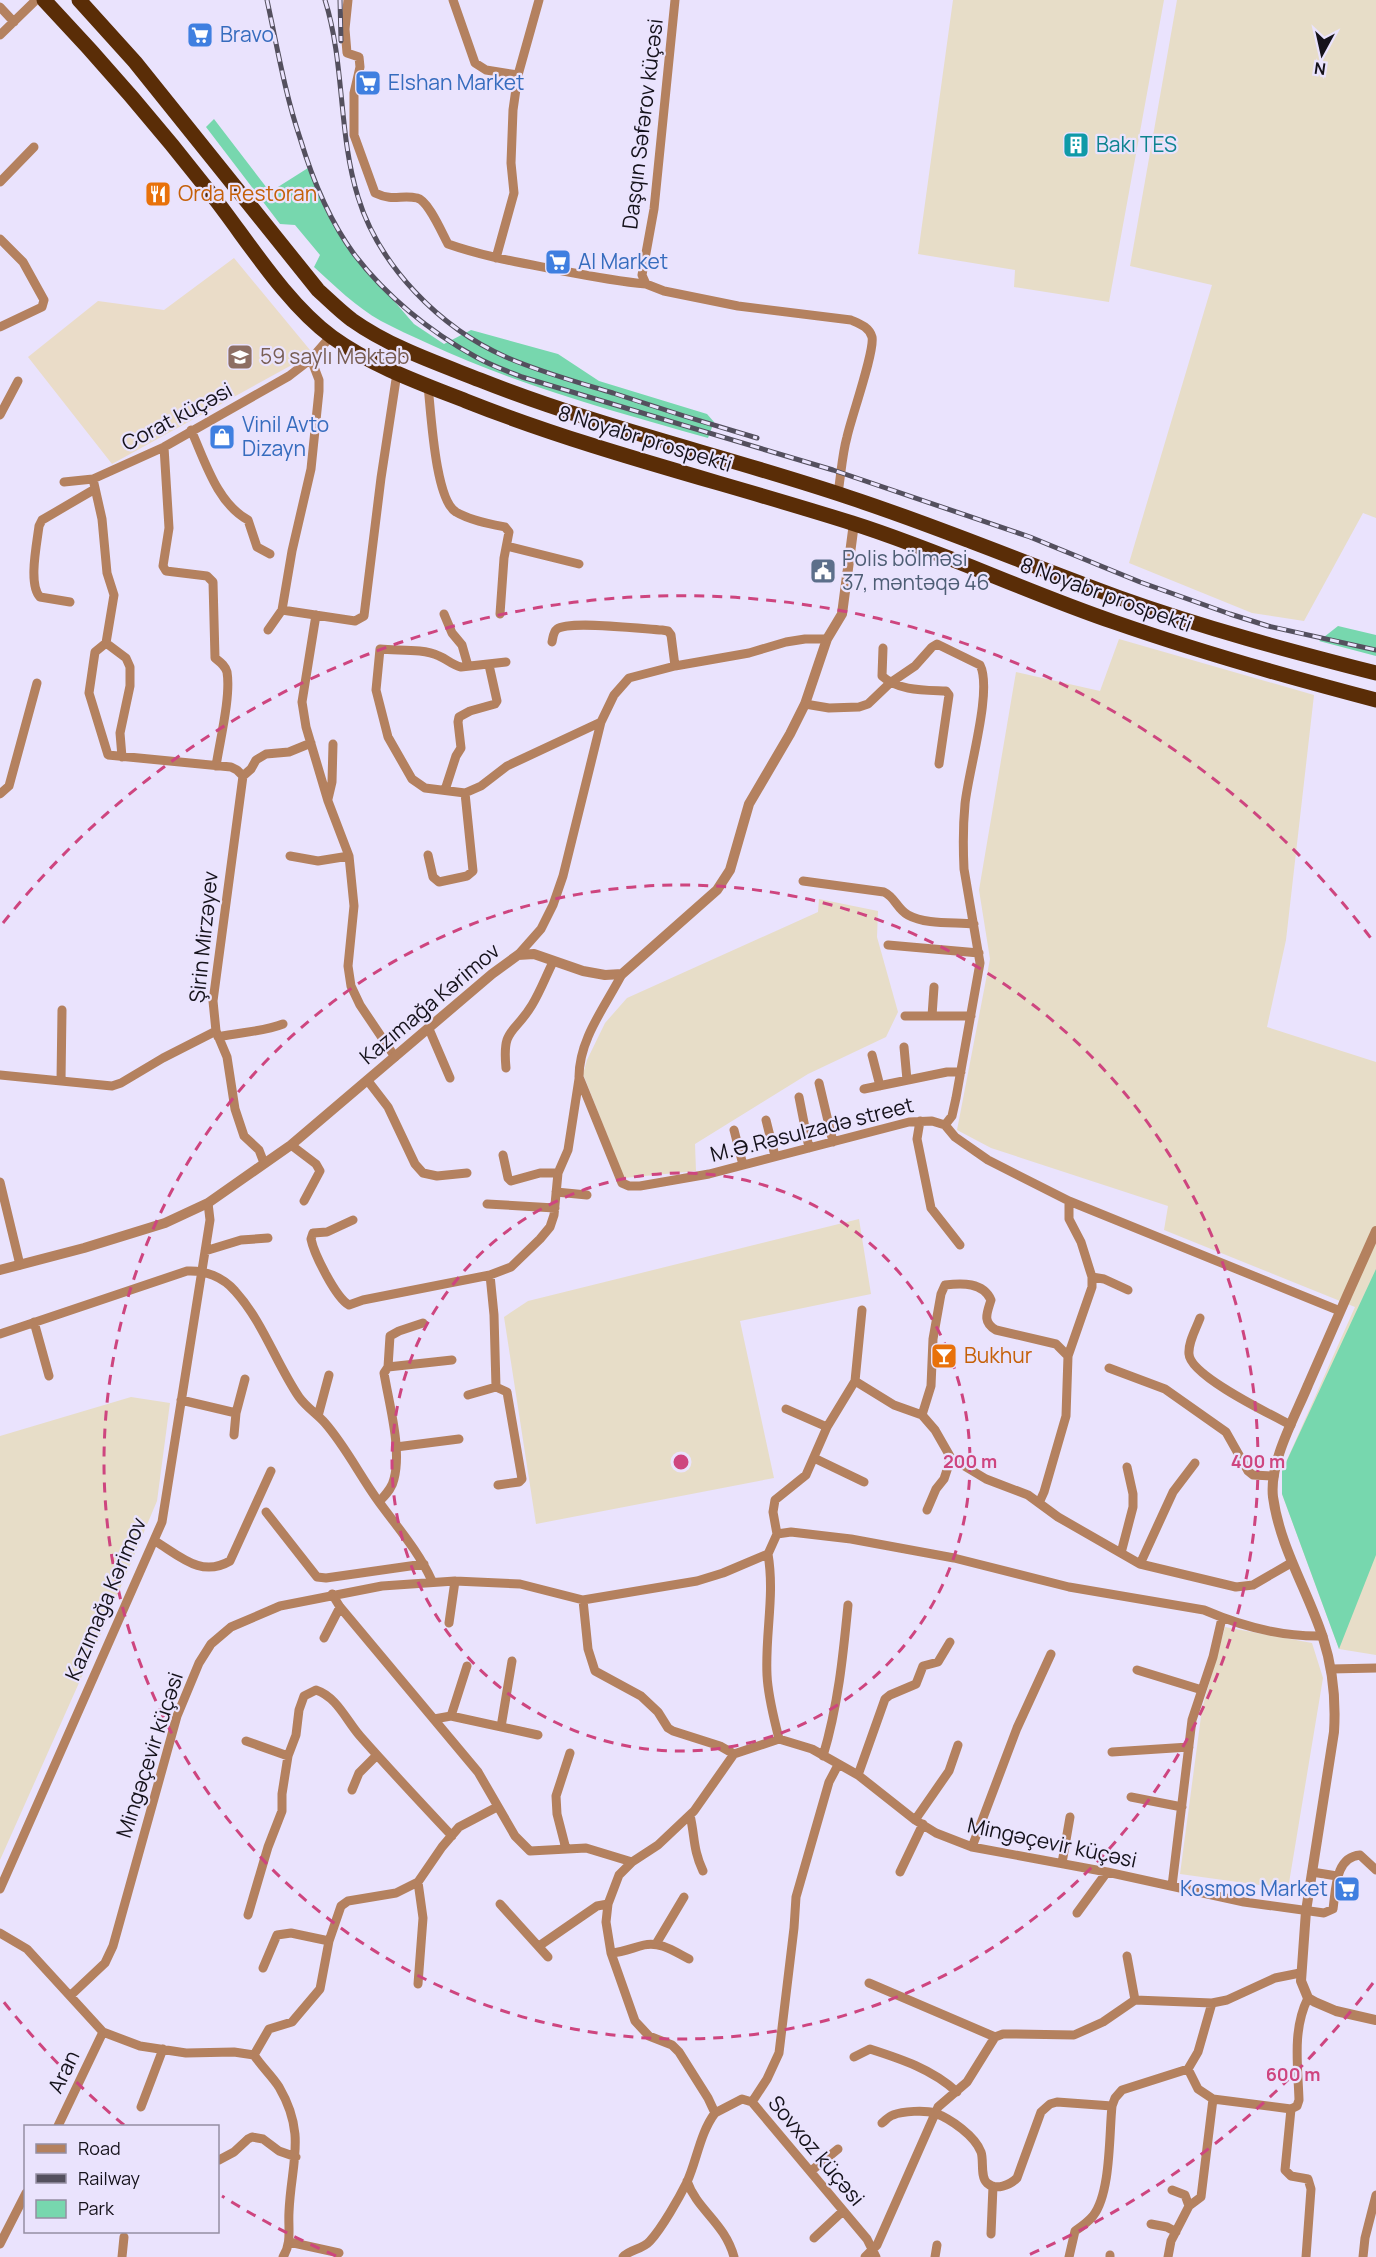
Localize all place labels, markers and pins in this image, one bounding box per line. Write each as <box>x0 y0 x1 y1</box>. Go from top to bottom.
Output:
supermarket icon: Bravo <box>185 20 215 50</box>
place label: Bravo <box>220 20 274 48</box>
supermarket icon: Elshan Market <box>353 68 383 98</box>
place label: Elshan Market <box>388 68 525 96</box>
building icon: Bakı TES <box>1061 130 1091 160</box>
place label: Bakı TES <box>1096 130 1177 158</box>
restaurant icon: Orda Restoran <box>143 179 173 209</box>
place label: Orda Restoran <box>178 179 317 207</box>
supermarket icon: Al Market <box>543 247 573 277</box>
place label: Al Market <box>578 247 668 275</box>
school or university icon: 59 saylı Məktəb <box>225 342 255 372</box>
place label: 59 saylı Məktəb <box>260 342 410 370</box>
place label: Vinil Avto Dizayn <box>242 410 329 462</box>
shop icon: Vinil Avto Dizayn <box>207 422 237 452</box>
place label: Polis bölməsi 37, məntəqə 46 <box>842 544 990 596</box>
public building icon: Polis bölməsi 37, məntəqə 46 <box>808 556 838 586</box>
bar icon: Bukhur <box>929 1341 959 1371</box>
place label: Bukhur <box>964 1341 1033 1369</box>
centre of rings <box>671 1452 691 1472</box>
place label: Kosmos Market <box>1180 1874 1328 1902</box>
supermarket icon: Kosmos Market <box>1332 1874 1362 1904</box>

